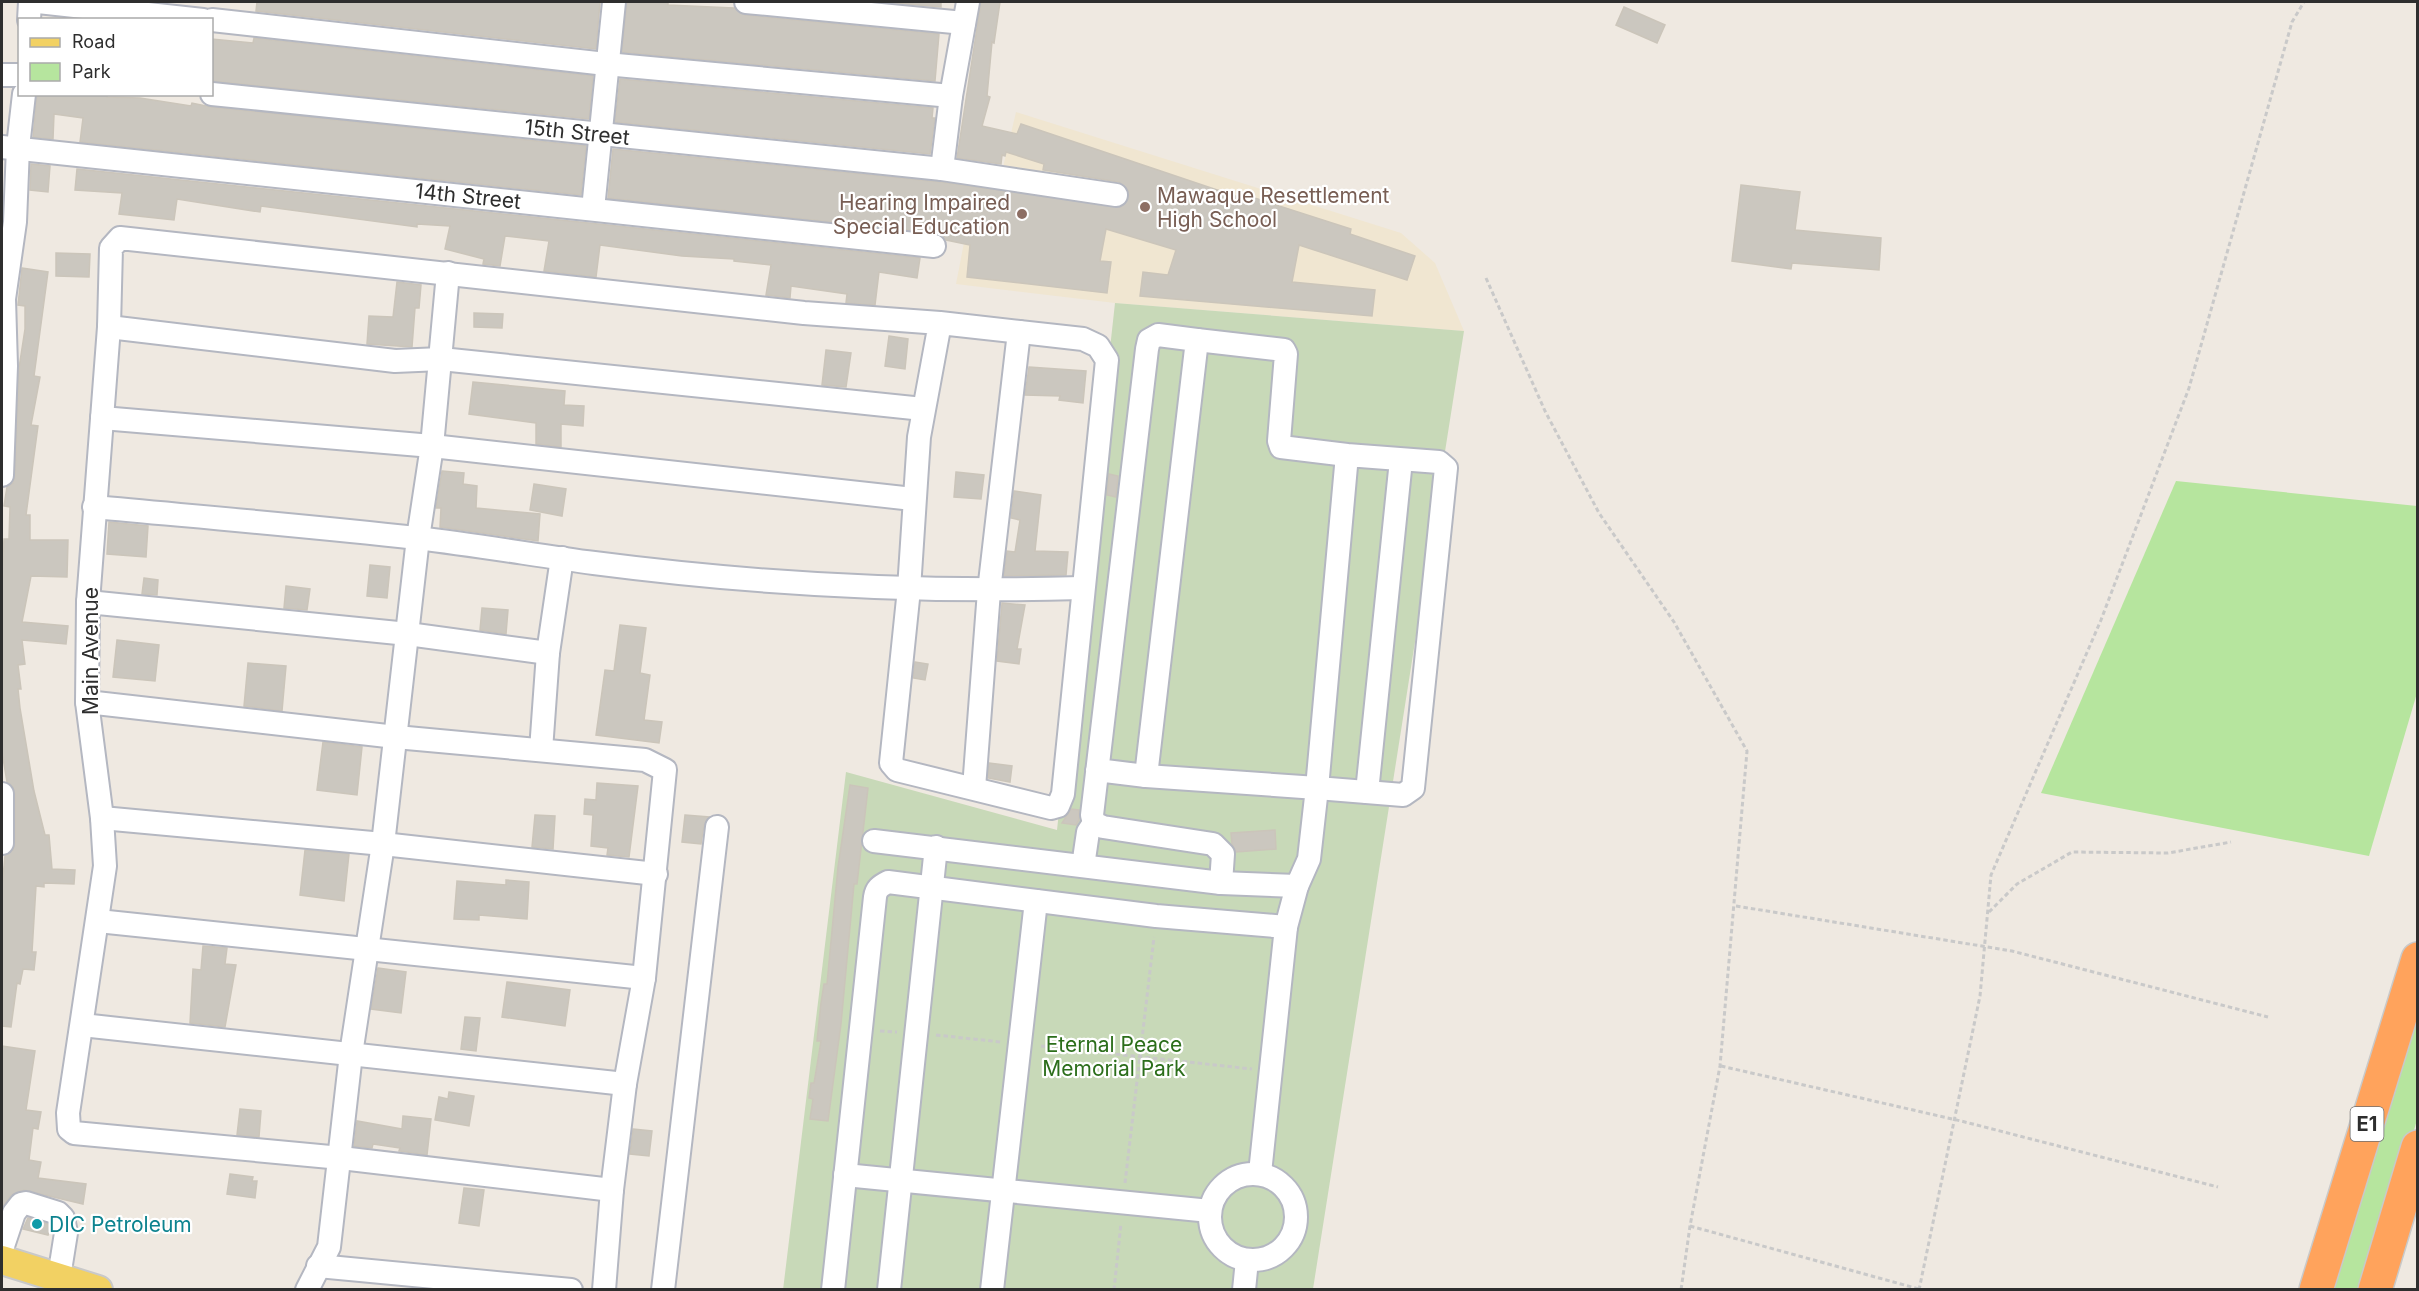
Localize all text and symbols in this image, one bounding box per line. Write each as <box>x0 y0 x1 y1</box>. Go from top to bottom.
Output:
legend <box>18 18 213 96</box>
text: Road <box>72 31 115 52</box>
text: Park <box>72 61 111 82</box>
street label: 15th Street <box>523 114 631 150</box>
street label: 14th Street <box>414 178 522 214</box>
place label: Mawaque Resettlement High School <box>1157 183 1390 232</box>
place label: Hearing Impaired Special Education <box>833 190 1010 239</box>
marker: Mawaque Resettlement High School <box>1138 200 1152 214</box>
marker: Hearing Impaired Special Education <box>1015 207 1029 221</box>
street label: Main Avenue <box>78 587 103 715</box>
park label: Eternal Peace Memorial Park <box>1042 1032 1186 1081</box>
road number: E1 <box>2350 1107 2384 1141</box>
place label: DIC Petroleum <box>49 1212 192 1237</box>
marker: DIC Petroleum <box>30 1217 44 1231</box>

